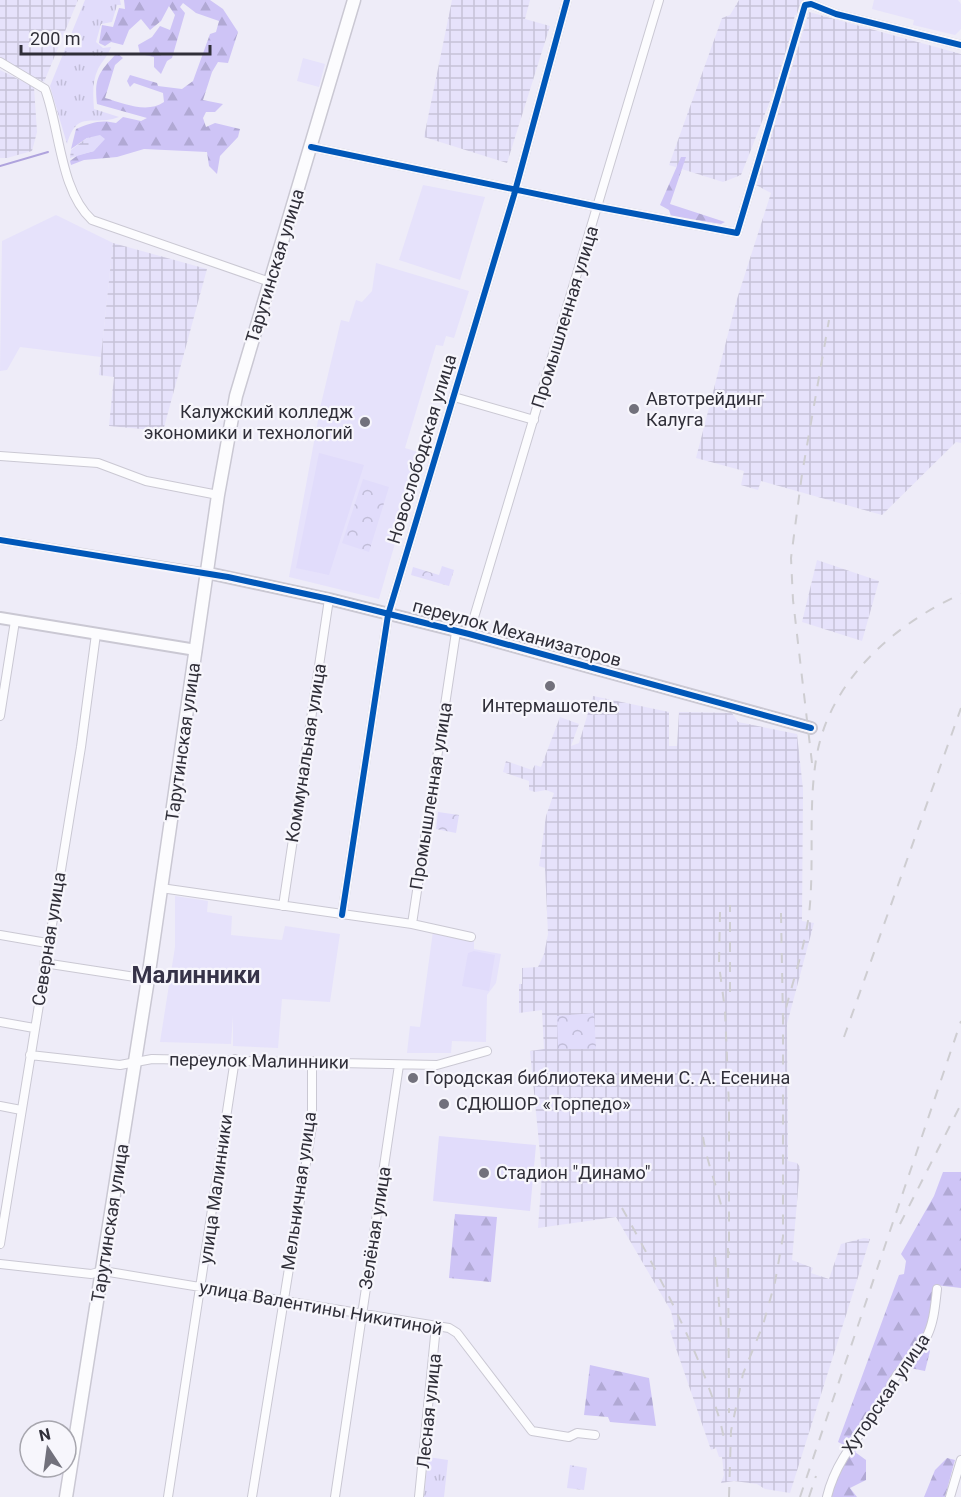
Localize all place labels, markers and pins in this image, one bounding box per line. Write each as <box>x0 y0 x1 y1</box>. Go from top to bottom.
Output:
place label: Автотрейдинг Калуга <box>646 388 765 430</box>
place label: Калужский колледж экономики и технологий <box>144 401 353 443</box>
marker: Автотрейдинг Калуга <box>627 402 641 416</box>
marker: Калужский колледж экономики и технологий <box>358 415 372 429</box>
marker: Интермашотель <box>543 679 557 693</box>
place label: Интермашотель <box>482 695 618 716</box>
place label: Городская библиотека имени С. А. Есенина <box>425 1067 790 1088</box>
marker: Городская библиотека имени С. А. Есенина <box>406 1071 420 1085</box>
place label: СДЮШОР «Торпедо» <box>456 1093 631 1114</box>
marker: СДЮШОР «Торпедо» <box>437 1097 451 1111</box>
place label: Стадион "Динамо" <box>496 1162 650 1183</box>
marker: Стадион "Динамо" <box>477 1166 491 1180</box>

